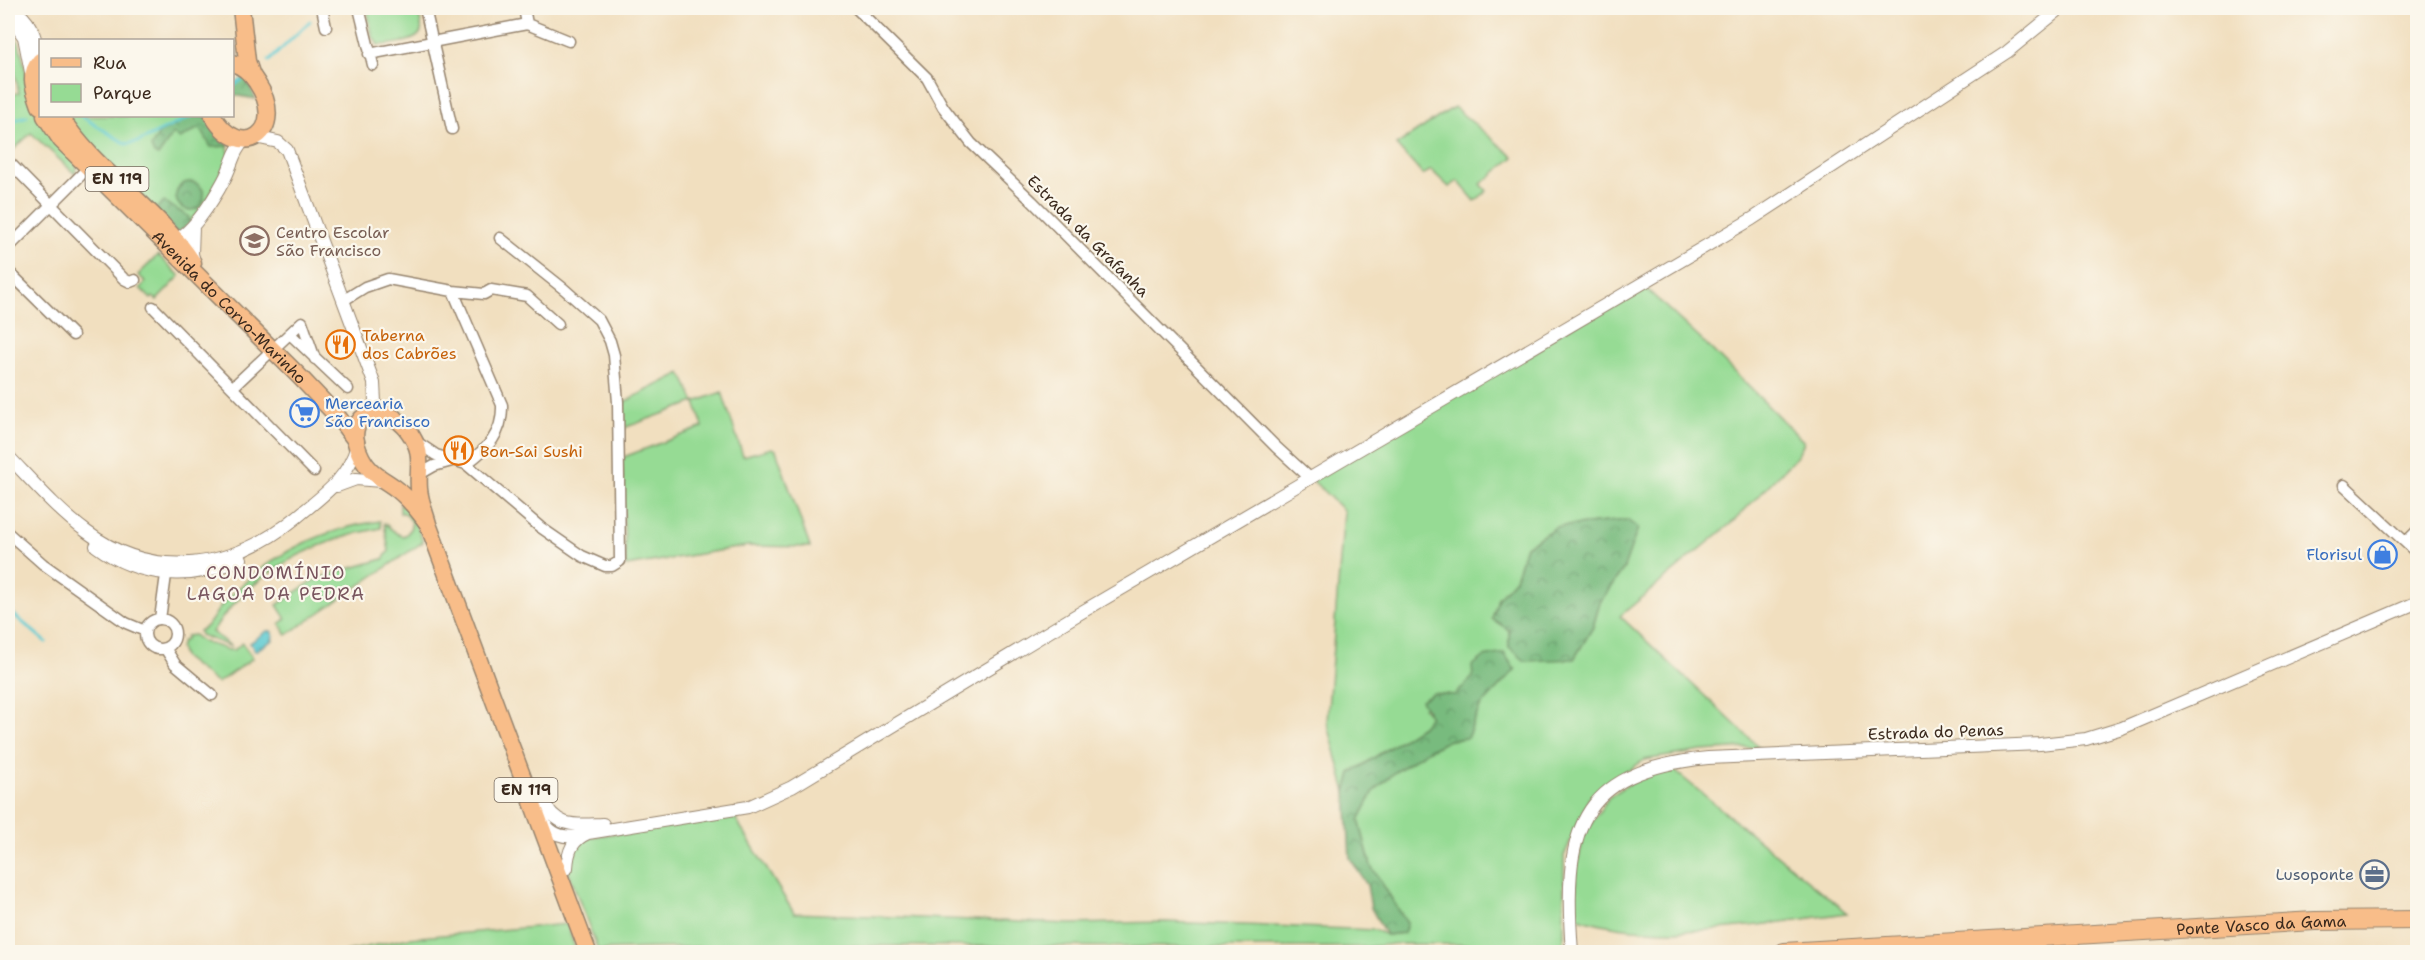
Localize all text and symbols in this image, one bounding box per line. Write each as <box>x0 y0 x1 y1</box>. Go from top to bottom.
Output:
legend <box>39 39 234 117</box>
text: Rua <box>93 51 126 75</box>
text: Parque <box>93 81 152 105</box>
road number: EN 119 <box>86 167 148 191</box>
street label: Estrada da Grafanha <box>1022 170 1154 302</box>
place label: Centro Escolar São Francisco <box>276 222 390 261</box>
school or university icon: Centro Escolar São Francisco <box>239 225 271 257</box>
street label: Avenida do Corvo-Marinho <box>147 226 311 388</box>
place label: Taberna dos Cabrões <box>362 325 457 364</box>
restaurant icon: Taberna dos Cabrões <box>325 328 357 360</box>
place label: Mercearia São Francisco <box>325 393 430 432</box>
supermarket icon: Mercearia São Francisco <box>288 396 320 428</box>
restaurant icon: Bon-Sai Sushi <box>443 435 475 467</box>
place label: Bon-Sai Sushi <box>480 441 583 462</box>
shop icon: Florisul <box>2367 538 2399 570</box>
place label: Florisul <box>2306 544 2362 565</box>
district label: CONDOMÍNIO LAGOA DA PEDRA <box>186 561 366 606</box>
street label: Estrada do Penas <box>1868 719 2005 745</box>
road number: EN 119 <box>494 778 558 802</box>
office icon: Lusoponte <box>2359 858 2391 890</box>
place label: Lusoponte <box>2276 864 2354 885</box>
street label: Ponte Vasco da Gama <box>2176 910 2346 940</box>

